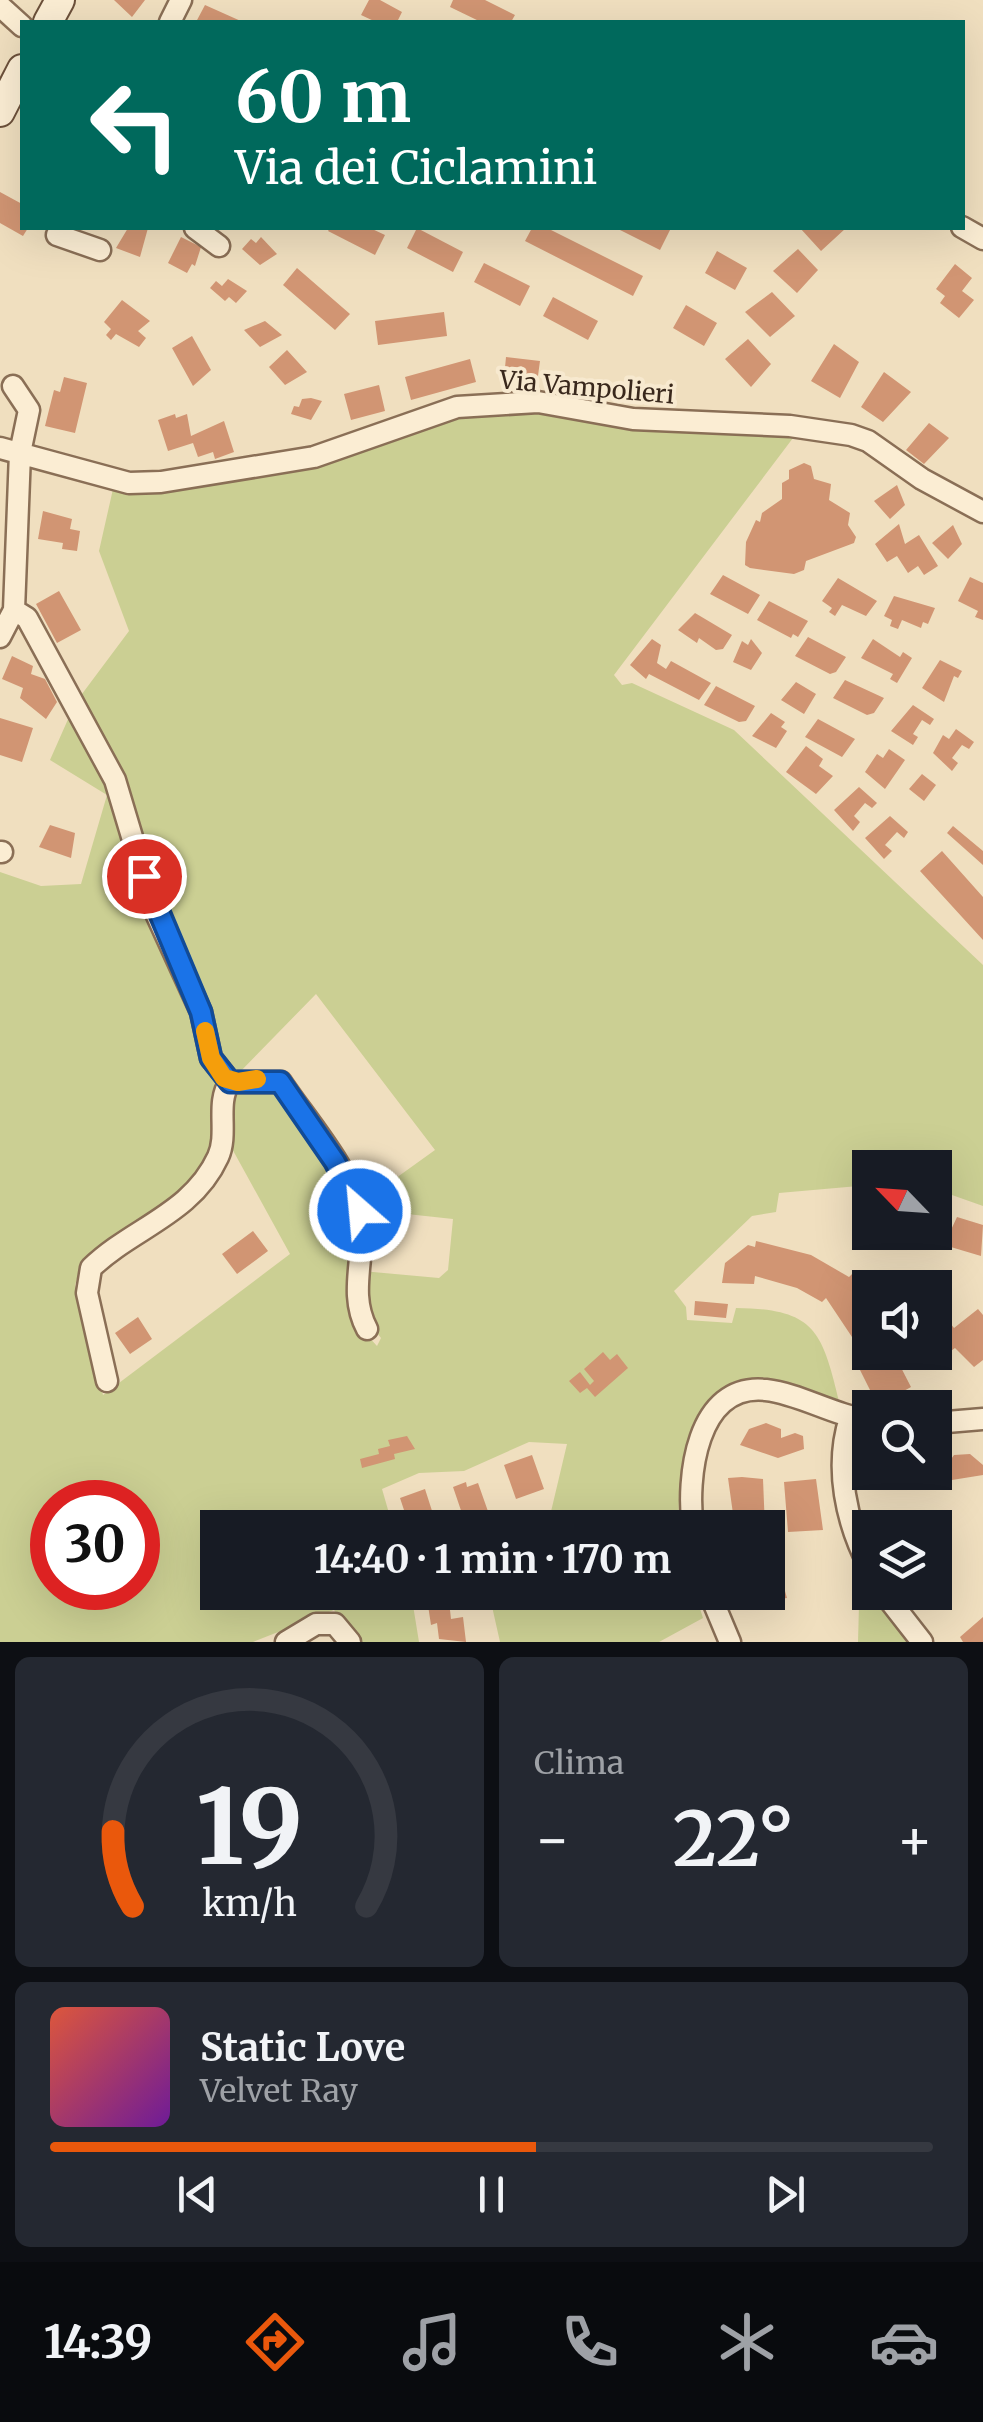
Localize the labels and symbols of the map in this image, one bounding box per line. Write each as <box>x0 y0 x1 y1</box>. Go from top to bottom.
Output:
street label: Via Vampolieri <box>497 363 676 411</box>
pin <box>102 834 187 919</box>
north arrow <box>852 1150 952 1250</box>
position arrow <box>308 1159 412 1263</box>
speed limit sign: 30 <box>30 1480 160 1610</box>

